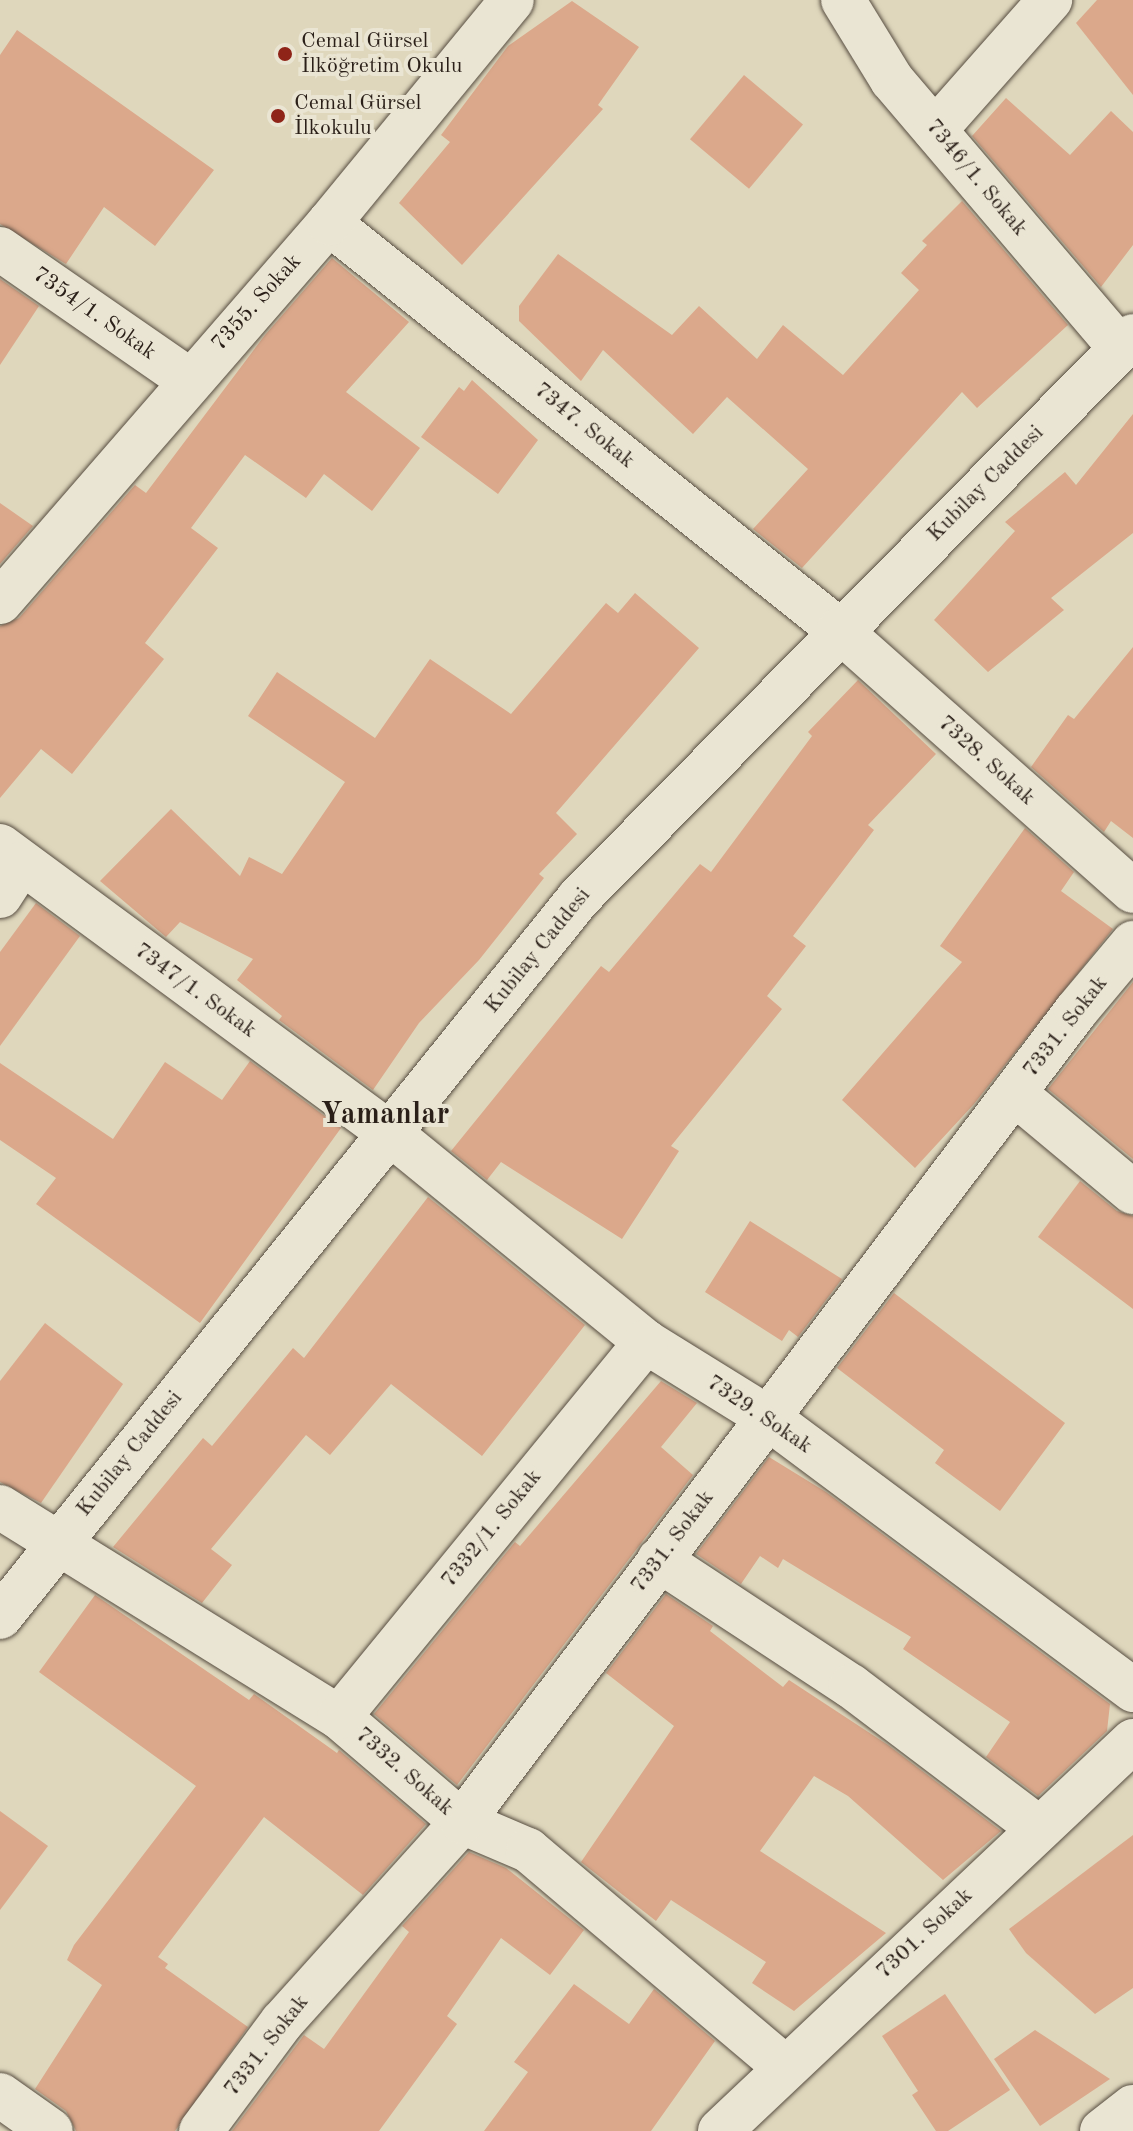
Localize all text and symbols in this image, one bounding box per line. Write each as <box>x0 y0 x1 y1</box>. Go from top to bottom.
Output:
place label: Cemal Gürsel İlköğretim Okulu <box>301 28 463 80</box>
marker: Cemal Gürsel İlköğretim Okulu <box>276 45 294 63</box>
place label: Cemal Gürsel İlkokulu <box>294 90 422 142</box>
marker: Cemal Gürsel İlkokulu <box>269 107 287 125</box>
street label: 7346/1. Sokak <box>920 114 1032 242</box>
street label: 7355. Sokak <box>206 249 308 357</box>
street label: 7354/1. Sokak <box>27 262 161 366</box>
street label: 7347. Sokak <box>528 377 640 475</box>
street label: Kubilay Caddesi <box>922 420 1050 548</box>
street label: 7328. Sokak <box>932 710 1040 812</box>
street label: Kubilay Caddesi <box>479 883 597 1019</box>
street label: 7347/1. Sokak <box>129 938 261 1044</box>
street label: 7331. Sokak <box>1018 971 1114 1083</box>
district label: Yamanlar <box>321 1097 449 1133</box>
street label: 7329. Sokak <box>701 1370 817 1460</box>
street label: Kubilay Caddesi <box>71 1386 189 1522</box>
street label: 7332/1. Sokak <box>436 1465 548 1593</box>
street label: 7331. Sokak <box>626 1485 720 1599</box>
street label: 7332. Sokak <box>349 1722 459 1822</box>
street label: 7301. Sokak <box>872 1883 978 1985</box>
street label: 7331. Sokak <box>219 1990 315 2102</box>

